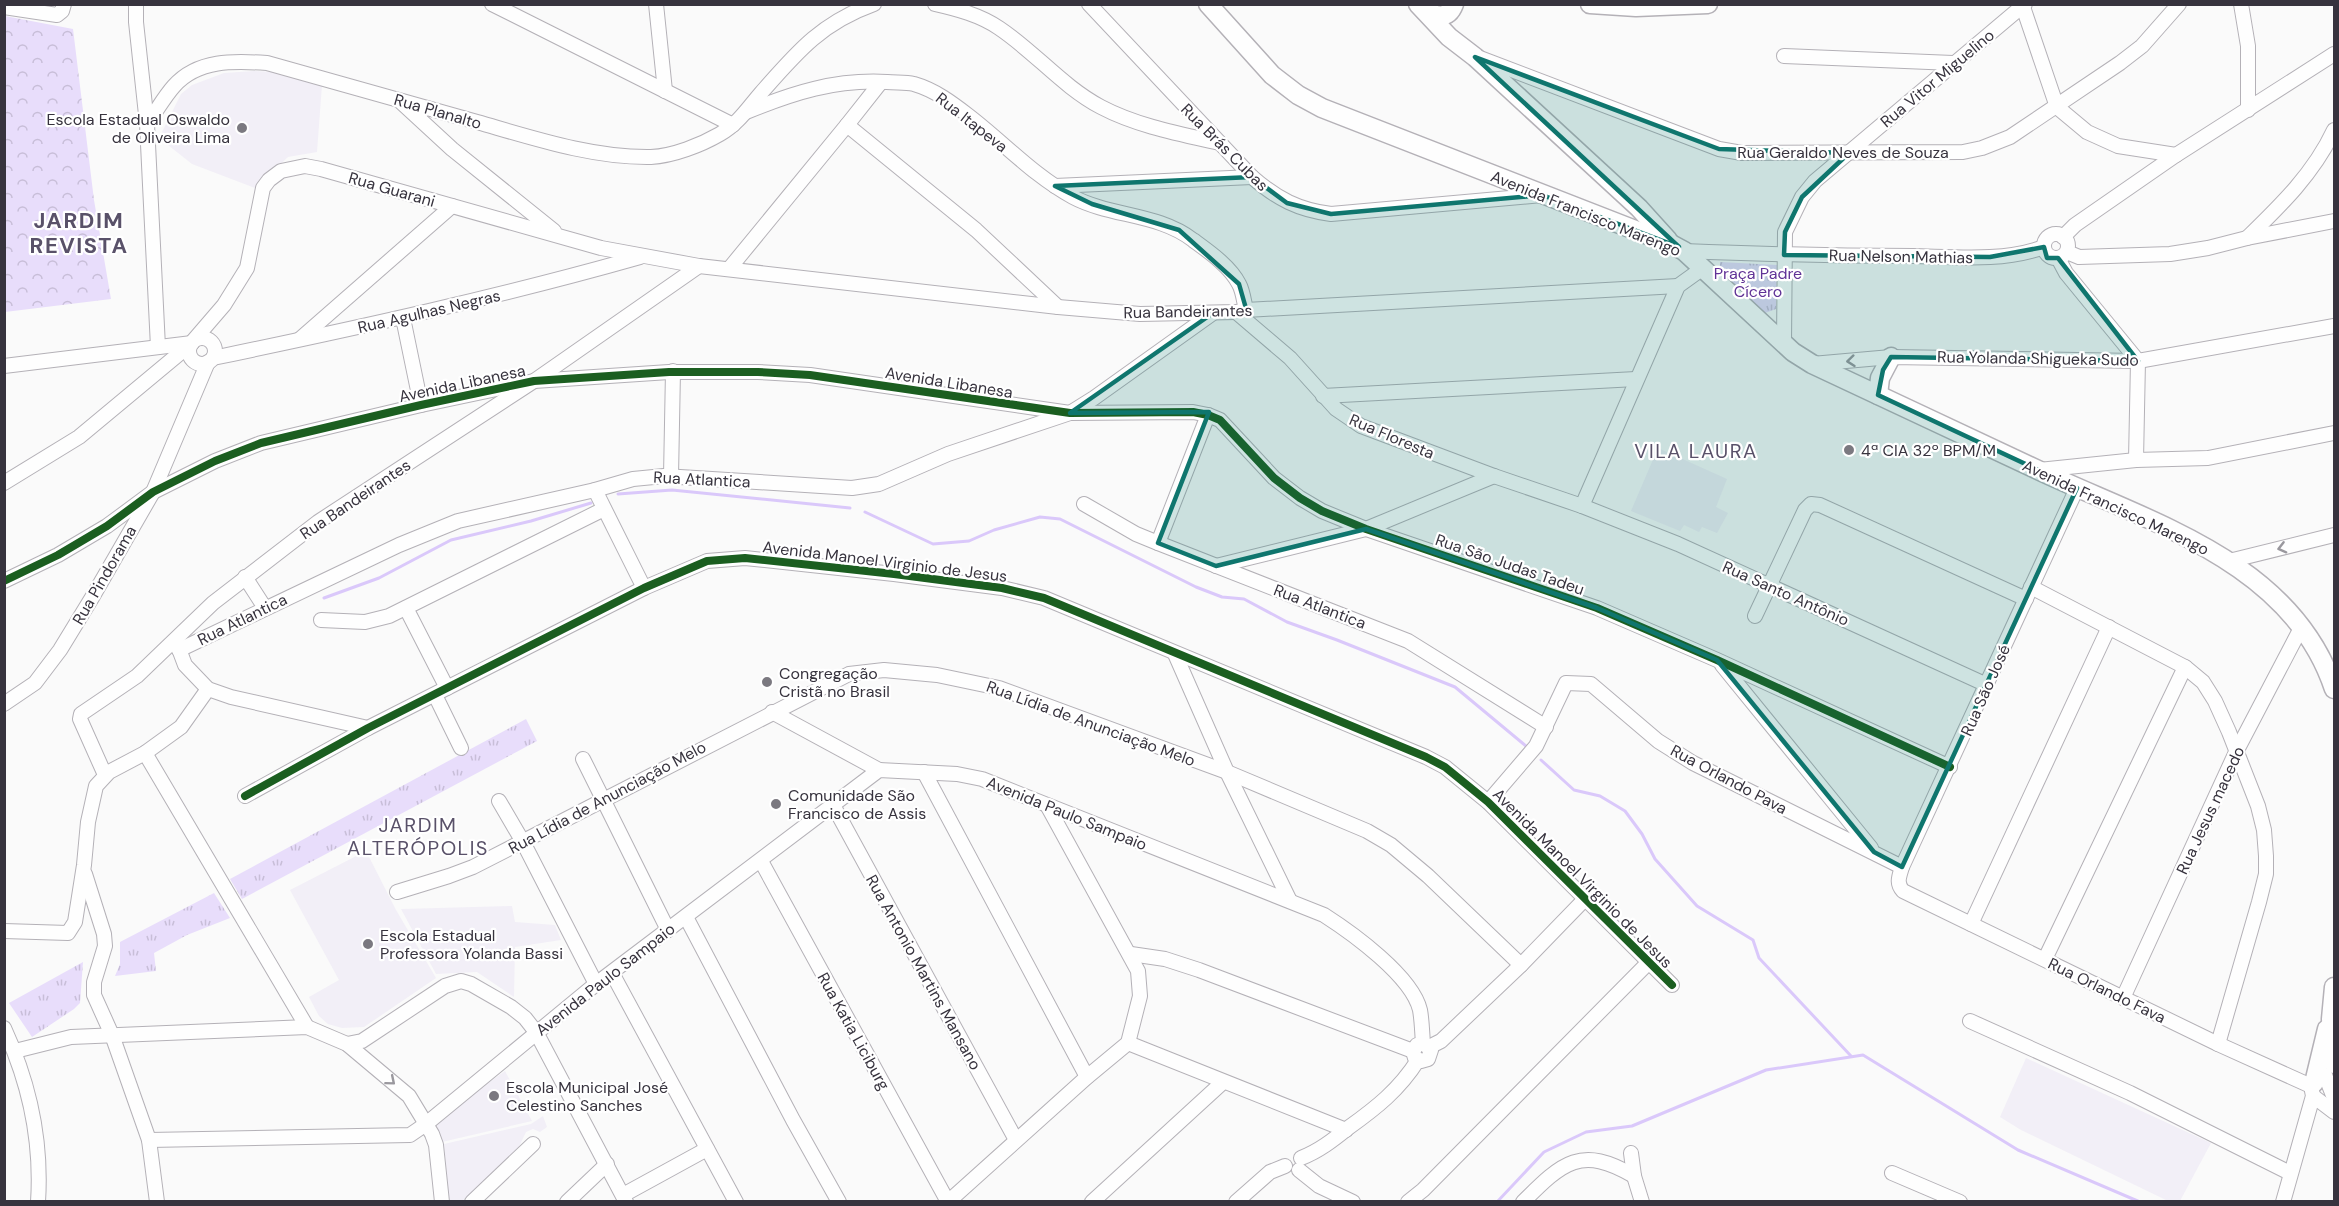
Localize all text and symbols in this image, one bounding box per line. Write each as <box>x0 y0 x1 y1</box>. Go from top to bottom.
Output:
street label: Rua Vitor Miguelino <box>1876 25 1999 132</box>
street label: Rua Itapeva <box>931 88 1012 157</box>
street label: Rua Planalto <box>392 89 484 134</box>
street label: Rua Brás Cubas <box>1176 99 1273 196</box>
place label: Escola Estadual Oswaldo de Oliveira Lima <box>47 109 230 148</box>
marker: Escola Estadual Oswaldo de Oliveira Lima <box>235 121 249 135</box>
street label: Rua Geraldo Neves de Souza <box>1737 142 1949 163</box>
street label: Avenida Francisco Marengo <box>1488 166 1684 261</box>
street label: Rua Guarani <box>346 167 438 212</box>
district label: JARDIM REVISTA <box>30 206 128 260</box>
street label: Rua Nelson Mathias <box>1829 245 1973 268</box>
park label: Praça Padre Cícero <box>1714 263 1802 302</box>
street label: Rua Agulhas Negras <box>356 285 503 338</box>
street label: Rua Bandeirantes <box>1123 300 1253 323</box>
street label: Rua Yolanda Shigueka Sudo <box>1937 346 2139 371</box>
one-way arrow <box>1847 354 1856 367</box>
street label: Avenida Libanesa <box>397 360 527 407</box>
street label: Avenida Libanesa <box>884 362 1014 403</box>
street label: Rua Floresta <box>1346 409 1438 464</box>
district label: VILA LAURA <box>1634 438 1758 464</box>
place label: 4ª CIA 32º BPM/M <box>1861 440 1996 461</box>
marker: 4ª CIA 32º BPM/M <box>1842 443 1856 457</box>
street label: Rua Bandeirantes <box>296 455 415 544</box>
street label: Avenida Francisco Marengo <box>2019 455 2212 560</box>
street label: Rua Atlantica <box>653 466 751 493</box>
street label: Rua Pindorama <box>68 522 141 629</box>
street label: Rua São Judas Tadeu <box>1432 529 1587 600</box>
street label: Avenida Manoel Virginio de Jesus <box>761 536 1008 587</box>
one-way arrow <box>2277 541 2288 553</box>
street label: Rua Santo Antônio <box>1719 556 1852 631</box>
street label: Rua Atlantica <box>1271 579 1369 634</box>
street label: Rua Atlantica <box>194 589 291 650</box>
street label: Rua São José <box>1956 641 2015 739</box>
place label: Congregação Cristã no Brasil <box>779 663 890 702</box>
marker: Congregação Cristã no Brasil <box>760 675 774 689</box>
street label: Rua Lídia de Anunciação Melo <box>983 676 1198 771</box>
street label: Rua Lídia de Anunciação Melo <box>505 736 710 859</box>
street label: Rua Orlando Pava <box>1667 740 1791 819</box>
street label: Rua Jesus macedo <box>2172 743 2249 878</box>
street label: Avenida Paulo Sampaio <box>983 772 1150 855</box>
street label: Avenida Manoel Virginio de Jesus <box>1488 784 1677 973</box>
place label: Comunidade São Francisco de Assis <box>788 785 926 824</box>
marker: Comunidade São Francisco de Assis <box>769 797 783 811</box>
district label: JARDIM ALTERÓPOLIS <box>347 812 489 861</box>
street label: Rua Antonio Martins Mansano <box>861 871 986 1074</box>
street label: Avenida Paulo Sampaio <box>531 918 679 1040</box>
place label: Escola Estadual Professora Yolanda Bassi <box>380 925 563 964</box>
marker: Escola Estadual Professora Yolanda Bassi <box>361 937 375 951</box>
street label: Rua Orlando Fava <box>2045 953 2169 1028</box>
street label: Rua Katia Liciburg <box>813 969 895 1094</box>
one-way arrow <box>384 1074 395 1085</box>
place label: Escola Municipal José Celestino Sanches <box>506 1077 668 1116</box>
marker: Escola Municipal José Celestino Sanches <box>487 1089 501 1103</box>

